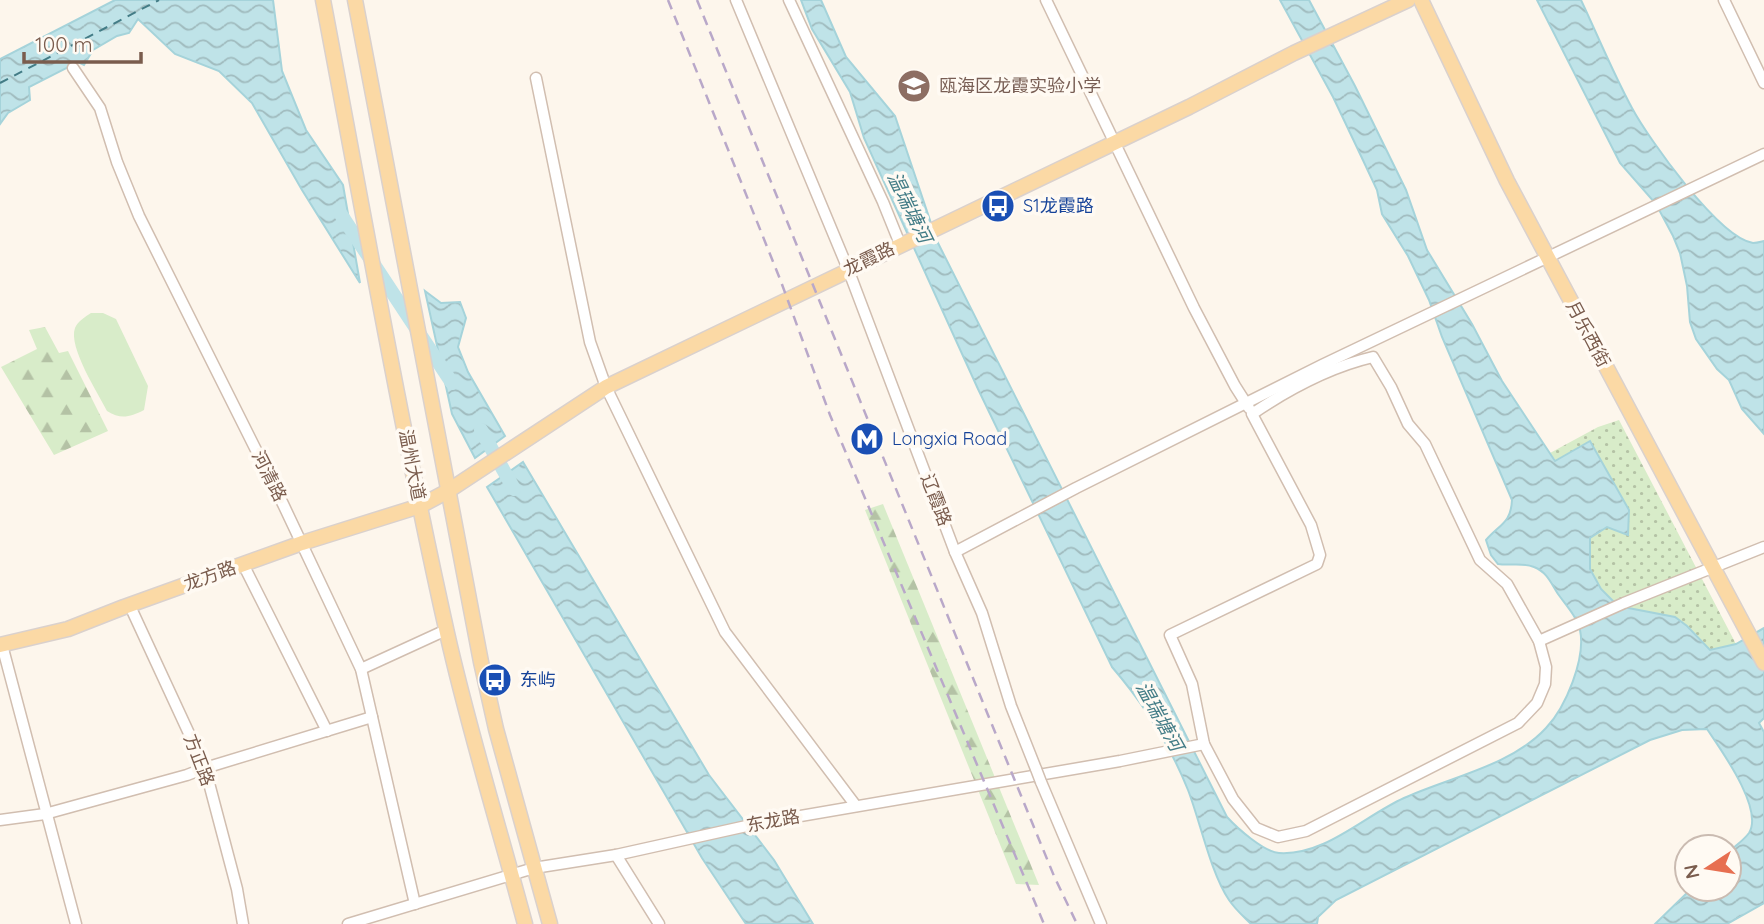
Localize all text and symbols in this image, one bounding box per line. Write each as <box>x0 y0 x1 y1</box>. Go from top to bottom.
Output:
scale bar <box>24 21 142 65</box>
text: 100 m <box>35 31 93 57</box>
school or university icon: 瓯海区龙霞实验小学 <box>895 67 933 105</box>
place label: 瓯海区龙霞实验小学 <box>939 74 1101 97</box>
water label: 温瑞塘河 <box>883 168 939 250</box>
bus stop icon: S1龙霞路 <box>979 187 1017 225</box>
place label: S1龙霞路 <box>1023 194 1094 217</box>
street label: 龙霞路 <box>839 236 898 281</box>
street label: 月乐西街 <box>1561 297 1615 371</box>
metro station icon: Longxia Road <box>848 420 886 458</box>
street label: 温州大道 <box>394 427 431 502</box>
place label: Longxia Road <box>892 427 1007 450</box>
street label: 河清路 <box>247 446 292 505</box>
street label: 辽霞路 <box>916 470 957 529</box>
street label: 龙方路 <box>181 555 239 596</box>
bus stop icon: 东屿 <box>476 661 514 699</box>
place label: 东屿 <box>520 668 556 691</box>
water label: 温瑞塘河 <box>1131 677 1191 759</box>
street label: 方正路 <box>179 730 220 789</box>
street label: 东龙路 <box>744 804 802 837</box>
north arrow <box>1673 833 1743 903</box>
text: N <box>1678 862 1705 881</box>

